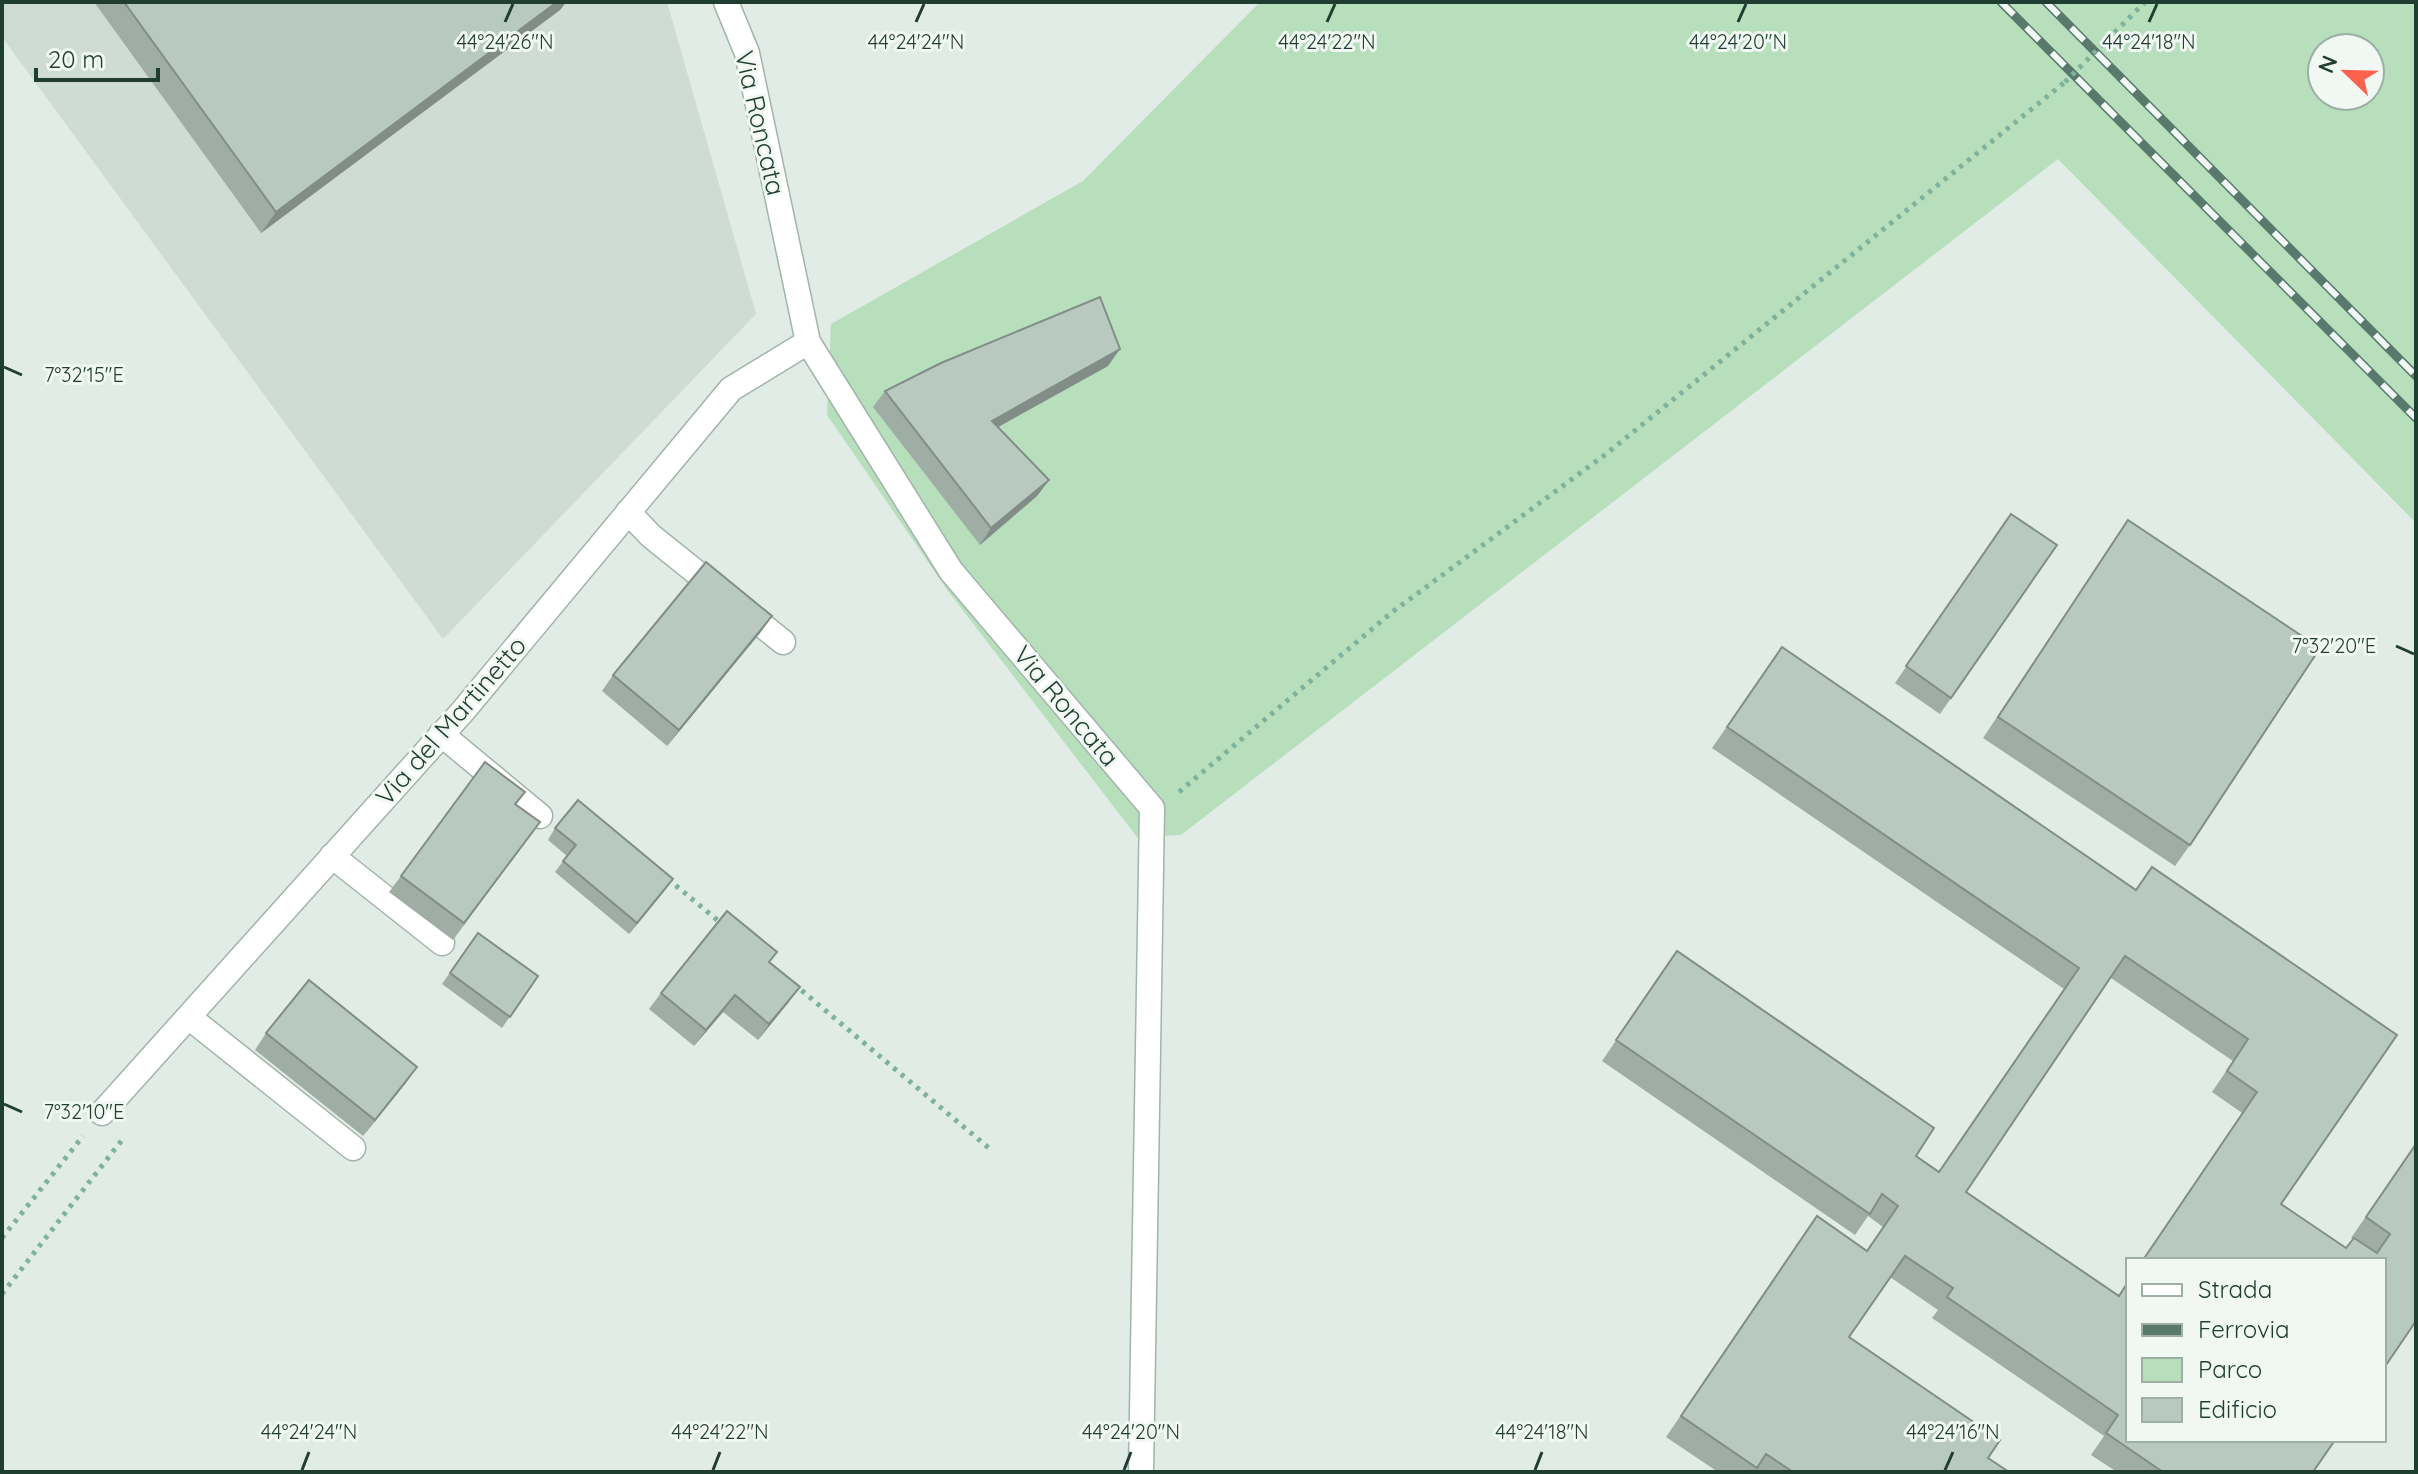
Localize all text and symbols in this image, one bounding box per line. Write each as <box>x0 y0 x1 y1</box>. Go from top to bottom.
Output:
text: 44°24'26"N <box>457 29 553 54</box>
text: 44°24'24"N <box>868 29 964 54</box>
text: 44°24'22"N <box>1278 29 1376 54</box>
text: 44°24'20"N <box>1689 29 1787 54</box>
text: 44°24'18"N <box>2102 29 2196 54</box>
scale bar <box>36 32 158 82</box>
north arrow <box>2306 32 2386 112</box>
text: 20 m <box>48 44 104 74</box>
street label: Via Roncata <box>728 47 793 198</box>
text: N <box>2312 51 2344 77</box>
text: 7°32'15"E <box>44 362 124 387</box>
street label: Via del Martinetto <box>368 629 533 812</box>
text: 7°32'20"E <box>2292 633 2376 658</box>
street label: Via Roncata <box>1006 639 1126 773</box>
text: 7°32'10"E <box>44 1099 124 1124</box>
legend <box>2126 1258 2386 1442</box>
text: Strada <box>2198 1274 2272 1304</box>
text: Ferrovia <box>2198 1314 2290 1344</box>
text: Parco <box>2198 1354 2262 1384</box>
text: Edificio <box>2198 1394 2277 1424</box>
text: 44°24'24"N <box>261 1419 357 1444</box>
text: 44°24'22"N <box>671 1419 769 1444</box>
text: 44°24'20"N <box>1082 1419 1180 1444</box>
text: 44°24'18"N <box>1495 1419 1589 1444</box>
text: 44°24'16"N <box>1906 1419 2000 1444</box>

